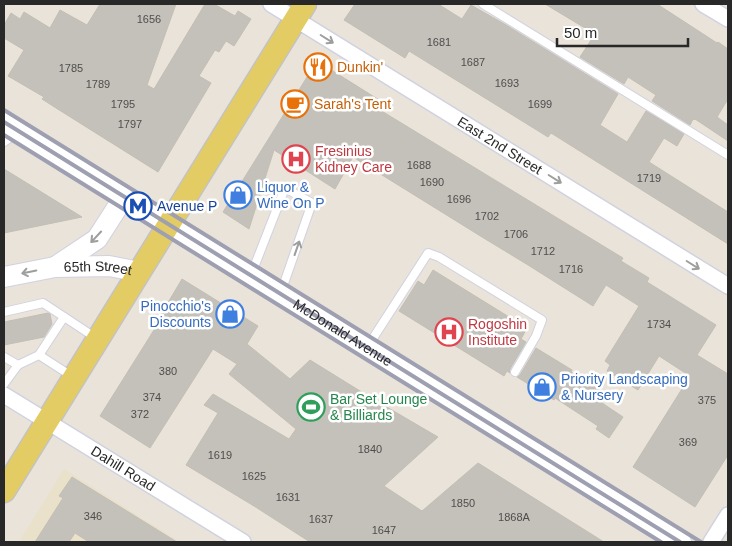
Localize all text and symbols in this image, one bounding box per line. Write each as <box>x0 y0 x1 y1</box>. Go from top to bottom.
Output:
house number: 1656 <box>137 13 161 25</box>
scale bar <box>557 15 688 47</box>
text: 50 m <box>564 24 597 41</box>
one-way arrow <box>320 34 334 44</box>
house number: 1681 <box>427 36 451 48</box>
restaurant icon: Dunkin' <box>303 52 333 82</box>
house number: 1687 <box>461 56 485 68</box>
place label: Dunkin' <box>337 59 383 75</box>
house number: 1785 <box>59 62 83 74</box>
house number: 1693 <box>495 77 519 89</box>
house number: 1789 <box>86 78 110 90</box>
cafe icon: Sarah's Tent <box>280 89 310 119</box>
place label: Sarah's Tent <box>314 96 391 112</box>
house number: 1795 <box>111 98 135 110</box>
house number: 1699 <box>528 98 552 110</box>
street label: East 2nd Street <box>455 113 545 177</box>
house number: 1797 <box>118 118 142 130</box>
place label: Fresinius Kidney Care <box>315 143 392 175</box>
hospital icon: Fresinius Kidney Care <box>281 144 311 174</box>
house number: 1688 <box>407 159 431 171</box>
house number: 1719 <box>637 172 661 184</box>
one-way arrow <box>548 174 562 185</box>
house number: 1690 <box>420 176 444 188</box>
place label: Liquor & Wine On P <box>257 179 325 211</box>
shop icon: Liquor & Wine On P <box>223 180 253 210</box>
metro station icon: Avenue P <box>123 191 153 221</box>
house number: 1696 <box>447 193 471 205</box>
place label: Avenue P <box>157 198 217 214</box>
house number: 1702 <box>475 210 499 222</box>
house number: 1706 <box>504 228 528 240</box>
one-way arrow <box>90 230 102 243</box>
one-way arrow <box>293 241 302 256</box>
house number: 1712 <box>531 245 555 257</box>
street label: 65th Street <box>64 258 134 278</box>
one-way arrow <box>686 260 700 270</box>
house number: 1716 <box>559 263 583 275</box>
one-way arrow <box>22 268 38 277</box>
street label: McDonald Avenue <box>290 296 396 369</box>
place label: Pinocchio's Discounts <box>141 298 211 330</box>
shop icon: Pinocchio's Discounts <box>215 299 245 329</box>
place label: Rogoshin Institute <box>468 316 527 348</box>
hospital icon: Rogoshin Institute <box>434 317 464 347</box>
house number: 1734 <box>647 318 671 330</box>
house number: 380 <box>159 365 177 377</box>
place label: Priority Landscaping & Nursery <box>561 371 688 403</box>
shop icon: Priority Landscaping & Nursery <box>527 372 557 402</box>
house number: 374 <box>143 391 161 403</box>
place label: Bar Set Lounge & Billiards <box>330 391 428 423</box>
sports icon: Bar Set Lounge & Billiards <box>296 392 326 422</box>
house number: 375 <box>698 394 716 406</box>
house number: 372 <box>131 408 149 420</box>
house number: 369 <box>679 436 697 448</box>
street label: Dahill Road <box>88 443 158 494</box>
house number: 1840 <box>358 443 382 455</box>
house number: 1619 <box>208 449 232 461</box>
house number: 1625 <box>242 470 266 482</box>
house number: 1631 <box>276 491 300 503</box>
house number: 1850 <box>451 497 475 509</box>
house number: 346 <box>84 510 102 522</box>
house number: 1868A <box>498 511 531 523</box>
house number: 1637 <box>309 513 333 525</box>
house number: 1647 <box>372 524 396 536</box>

